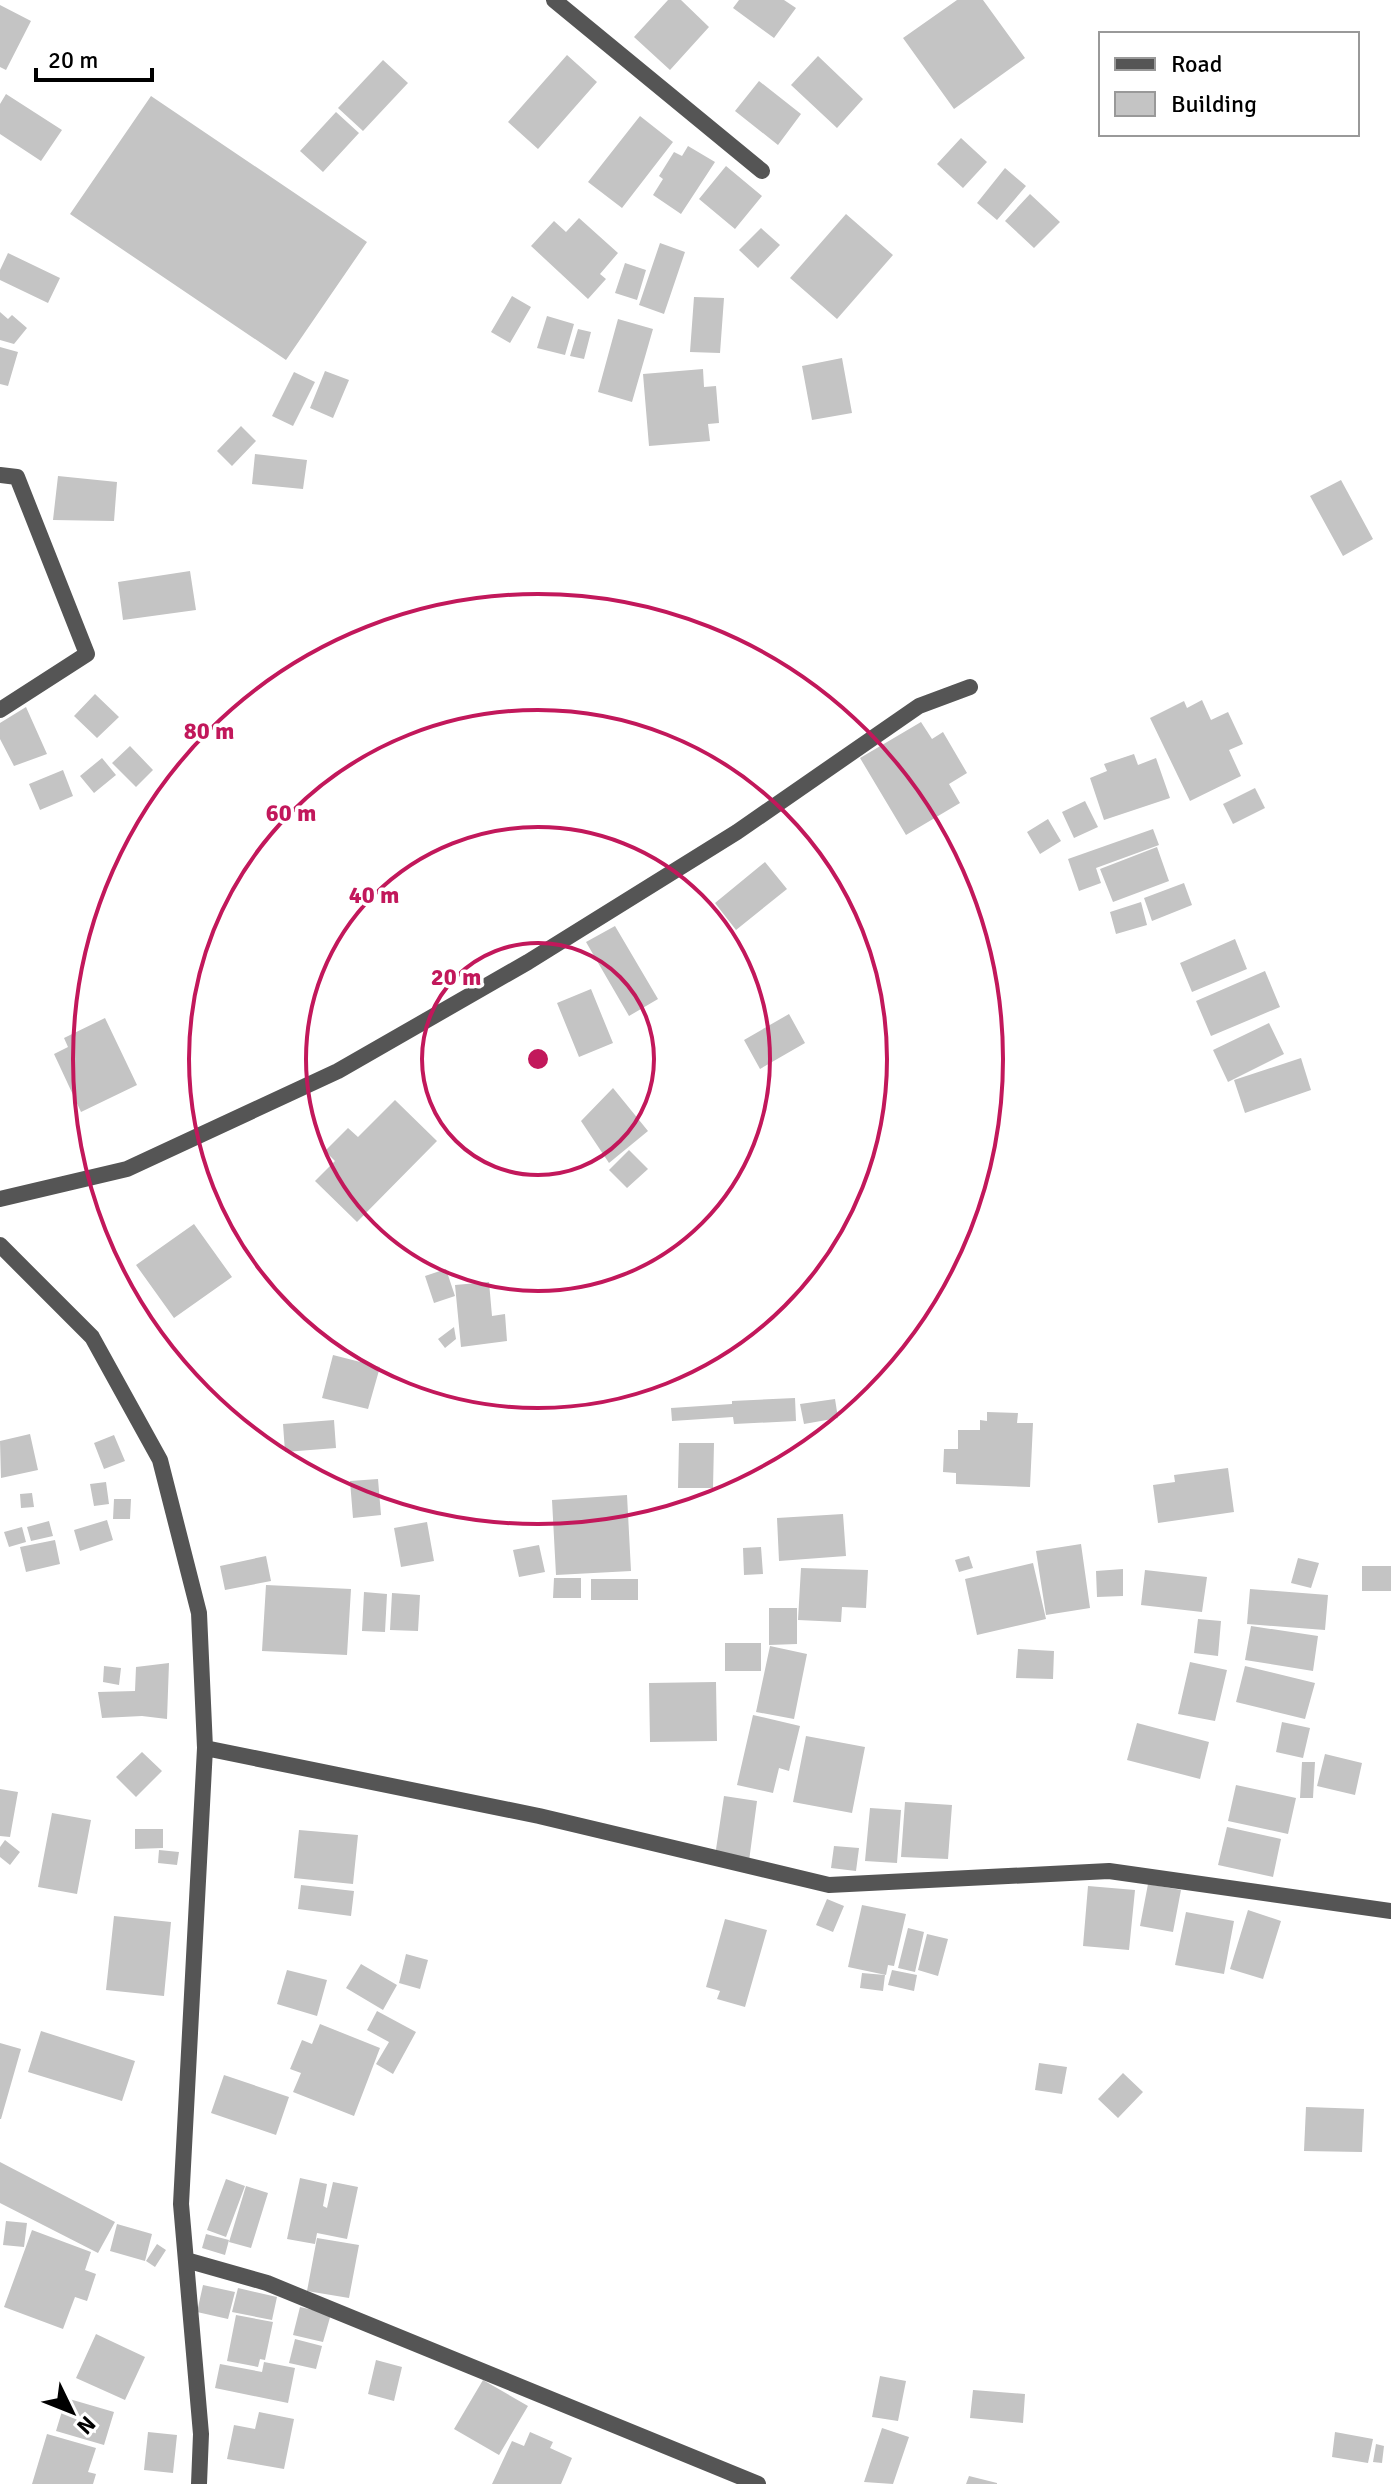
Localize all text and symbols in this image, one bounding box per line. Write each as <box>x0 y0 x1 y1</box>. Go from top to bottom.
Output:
scale bar <box>36 32 152 82</box>
legend <box>1099 32 1359 136</box>
text: 20 m <box>48 45 98 75</box>
text: Road <box>1171 49 1222 79</box>
text: Building <box>1171 89 1257 119</box>
text: 80 m <box>184 716 234 746</box>
text: 60 m <box>266 798 316 828</box>
text: 40 m <box>349 880 399 910</box>
text: 20 m <box>431 962 481 992</box>
centre of rings <box>524 1045 552 1073</box>
north arrow <box>32 2372 112 2452</box>
text: N <box>71 2410 101 2440</box>

